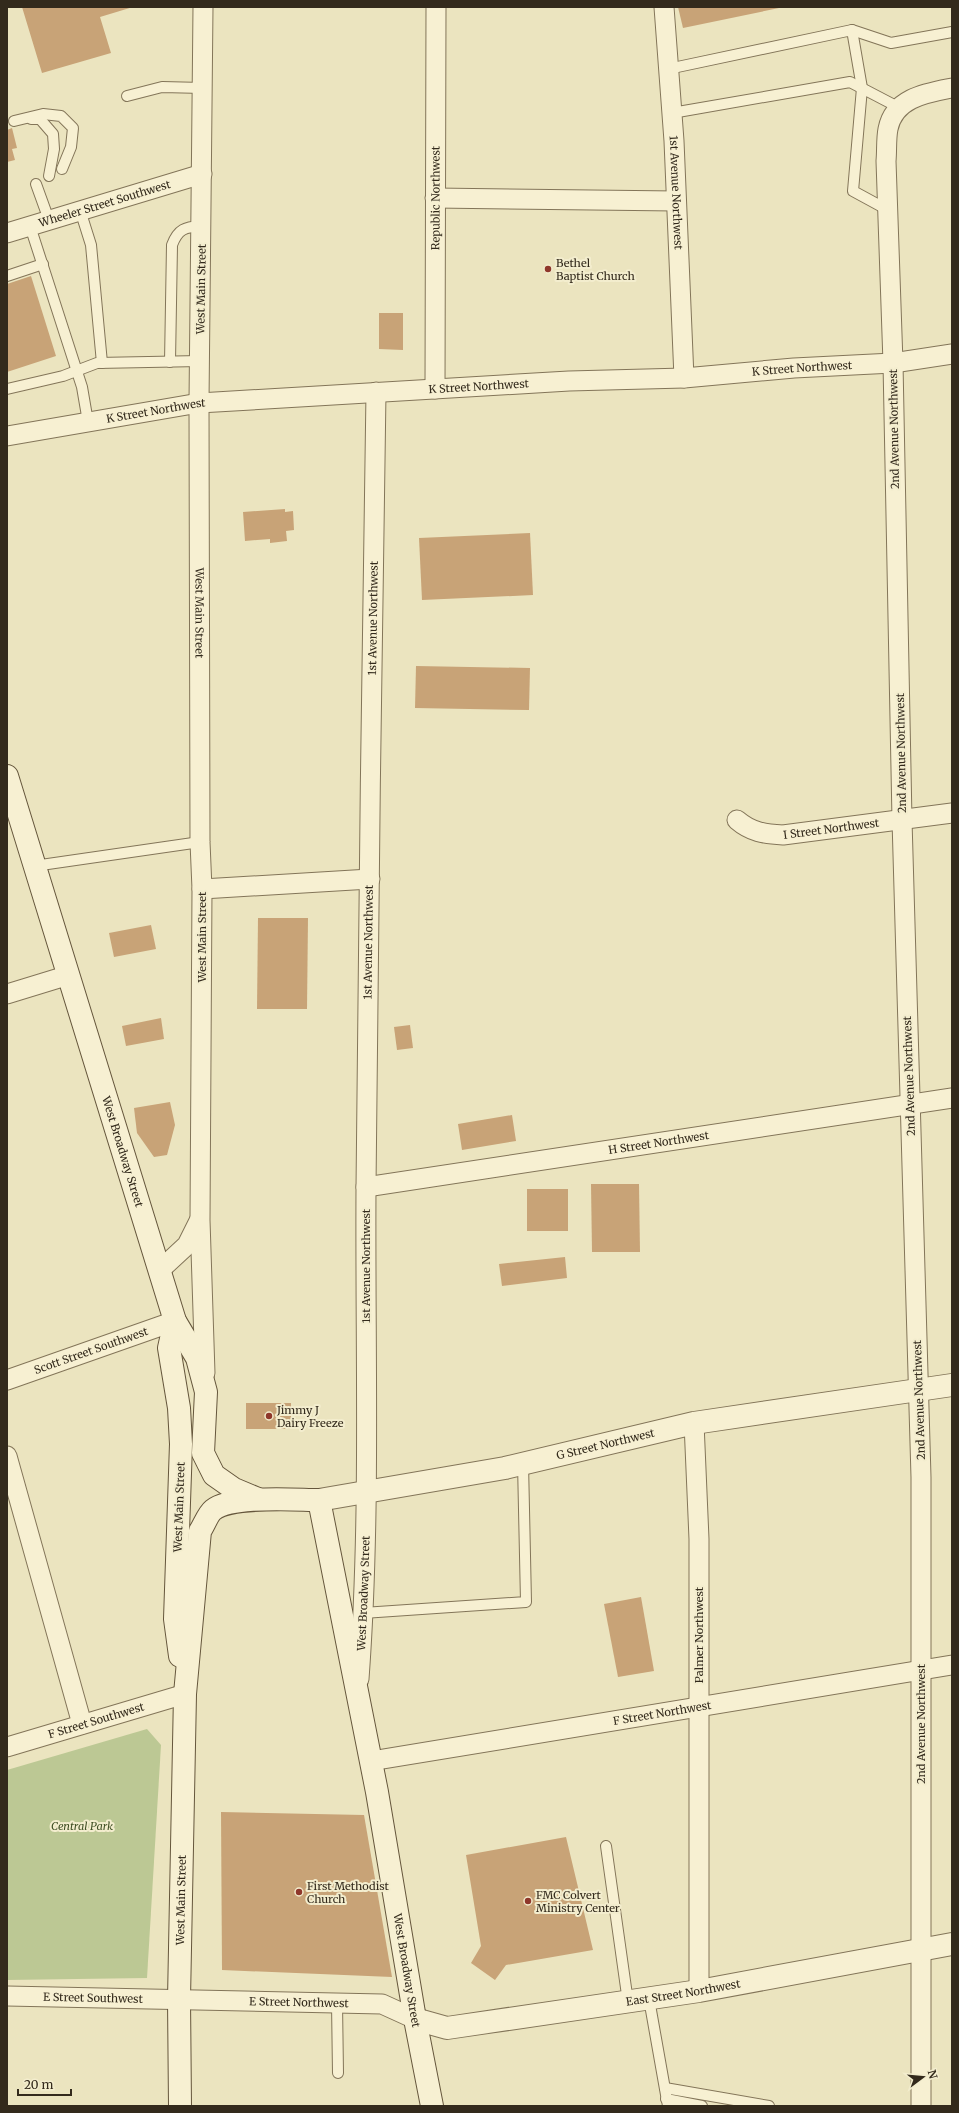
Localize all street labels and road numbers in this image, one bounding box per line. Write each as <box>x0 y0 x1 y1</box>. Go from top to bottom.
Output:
street label: 1st Avenue Northwest <box>667 135 686 251</box>
street label: Republic Northwest <box>428 145 443 250</box>
street label: Wheeler Street Southwest <box>36 177 173 230</box>
street label: West Main Street <box>193 243 209 335</box>
street label: K Street Northwest <box>751 358 853 379</box>
street label: 2nd Avenue Northwest <box>886 368 902 489</box>
street label: K Street Northwest <box>428 376 530 396</box>
street label: K Street Northwest <box>105 396 207 426</box>
street label: 1st Avenue Northwest <box>365 560 381 675</box>
street label: West Main Street <box>192 567 207 659</box>
street label: 2nd Avenue Northwest <box>893 692 909 813</box>
street label: I Street Northwest <box>782 815 881 842</box>
street label: 1st Avenue Northwest <box>360 884 376 999</box>
street label: West Main Street <box>195 891 209 983</box>
street label: 2nd Avenue Northwest <box>900 1015 918 1136</box>
street label: West Broadway Street <box>99 1093 147 1209</box>
street label: H Street Northwest <box>607 1128 711 1157</box>
street label: 1st Avenue Northwest <box>359 1208 373 1323</box>
street label: Scott Street Southwest <box>32 1324 151 1377</box>
street label: 2nd Avenue Northwest <box>910 1339 928 1460</box>
street label: G Street Northwest <box>555 1425 657 1463</box>
street label: West Main Street <box>170 1461 188 1553</box>
street label: West Broadway Street <box>354 1535 373 1652</box>
street label: Palmer Northwest <box>692 1586 706 1683</box>
street label: 2nd Avenue Northwest <box>914 1663 928 1784</box>
street label: F Street Northwest <box>612 1698 713 1728</box>
street label: F Street Southwest <box>46 1699 146 1741</box>
street label: West Main Street <box>173 1854 189 1946</box>
street label: West Broadway Street <box>390 1911 424 2029</box>
street label: East Street Northwest <box>625 1976 742 2009</box>
street label: E Street Southwest <box>43 1990 144 2006</box>
street label: E Street Northwest <box>249 1994 350 2010</box>

